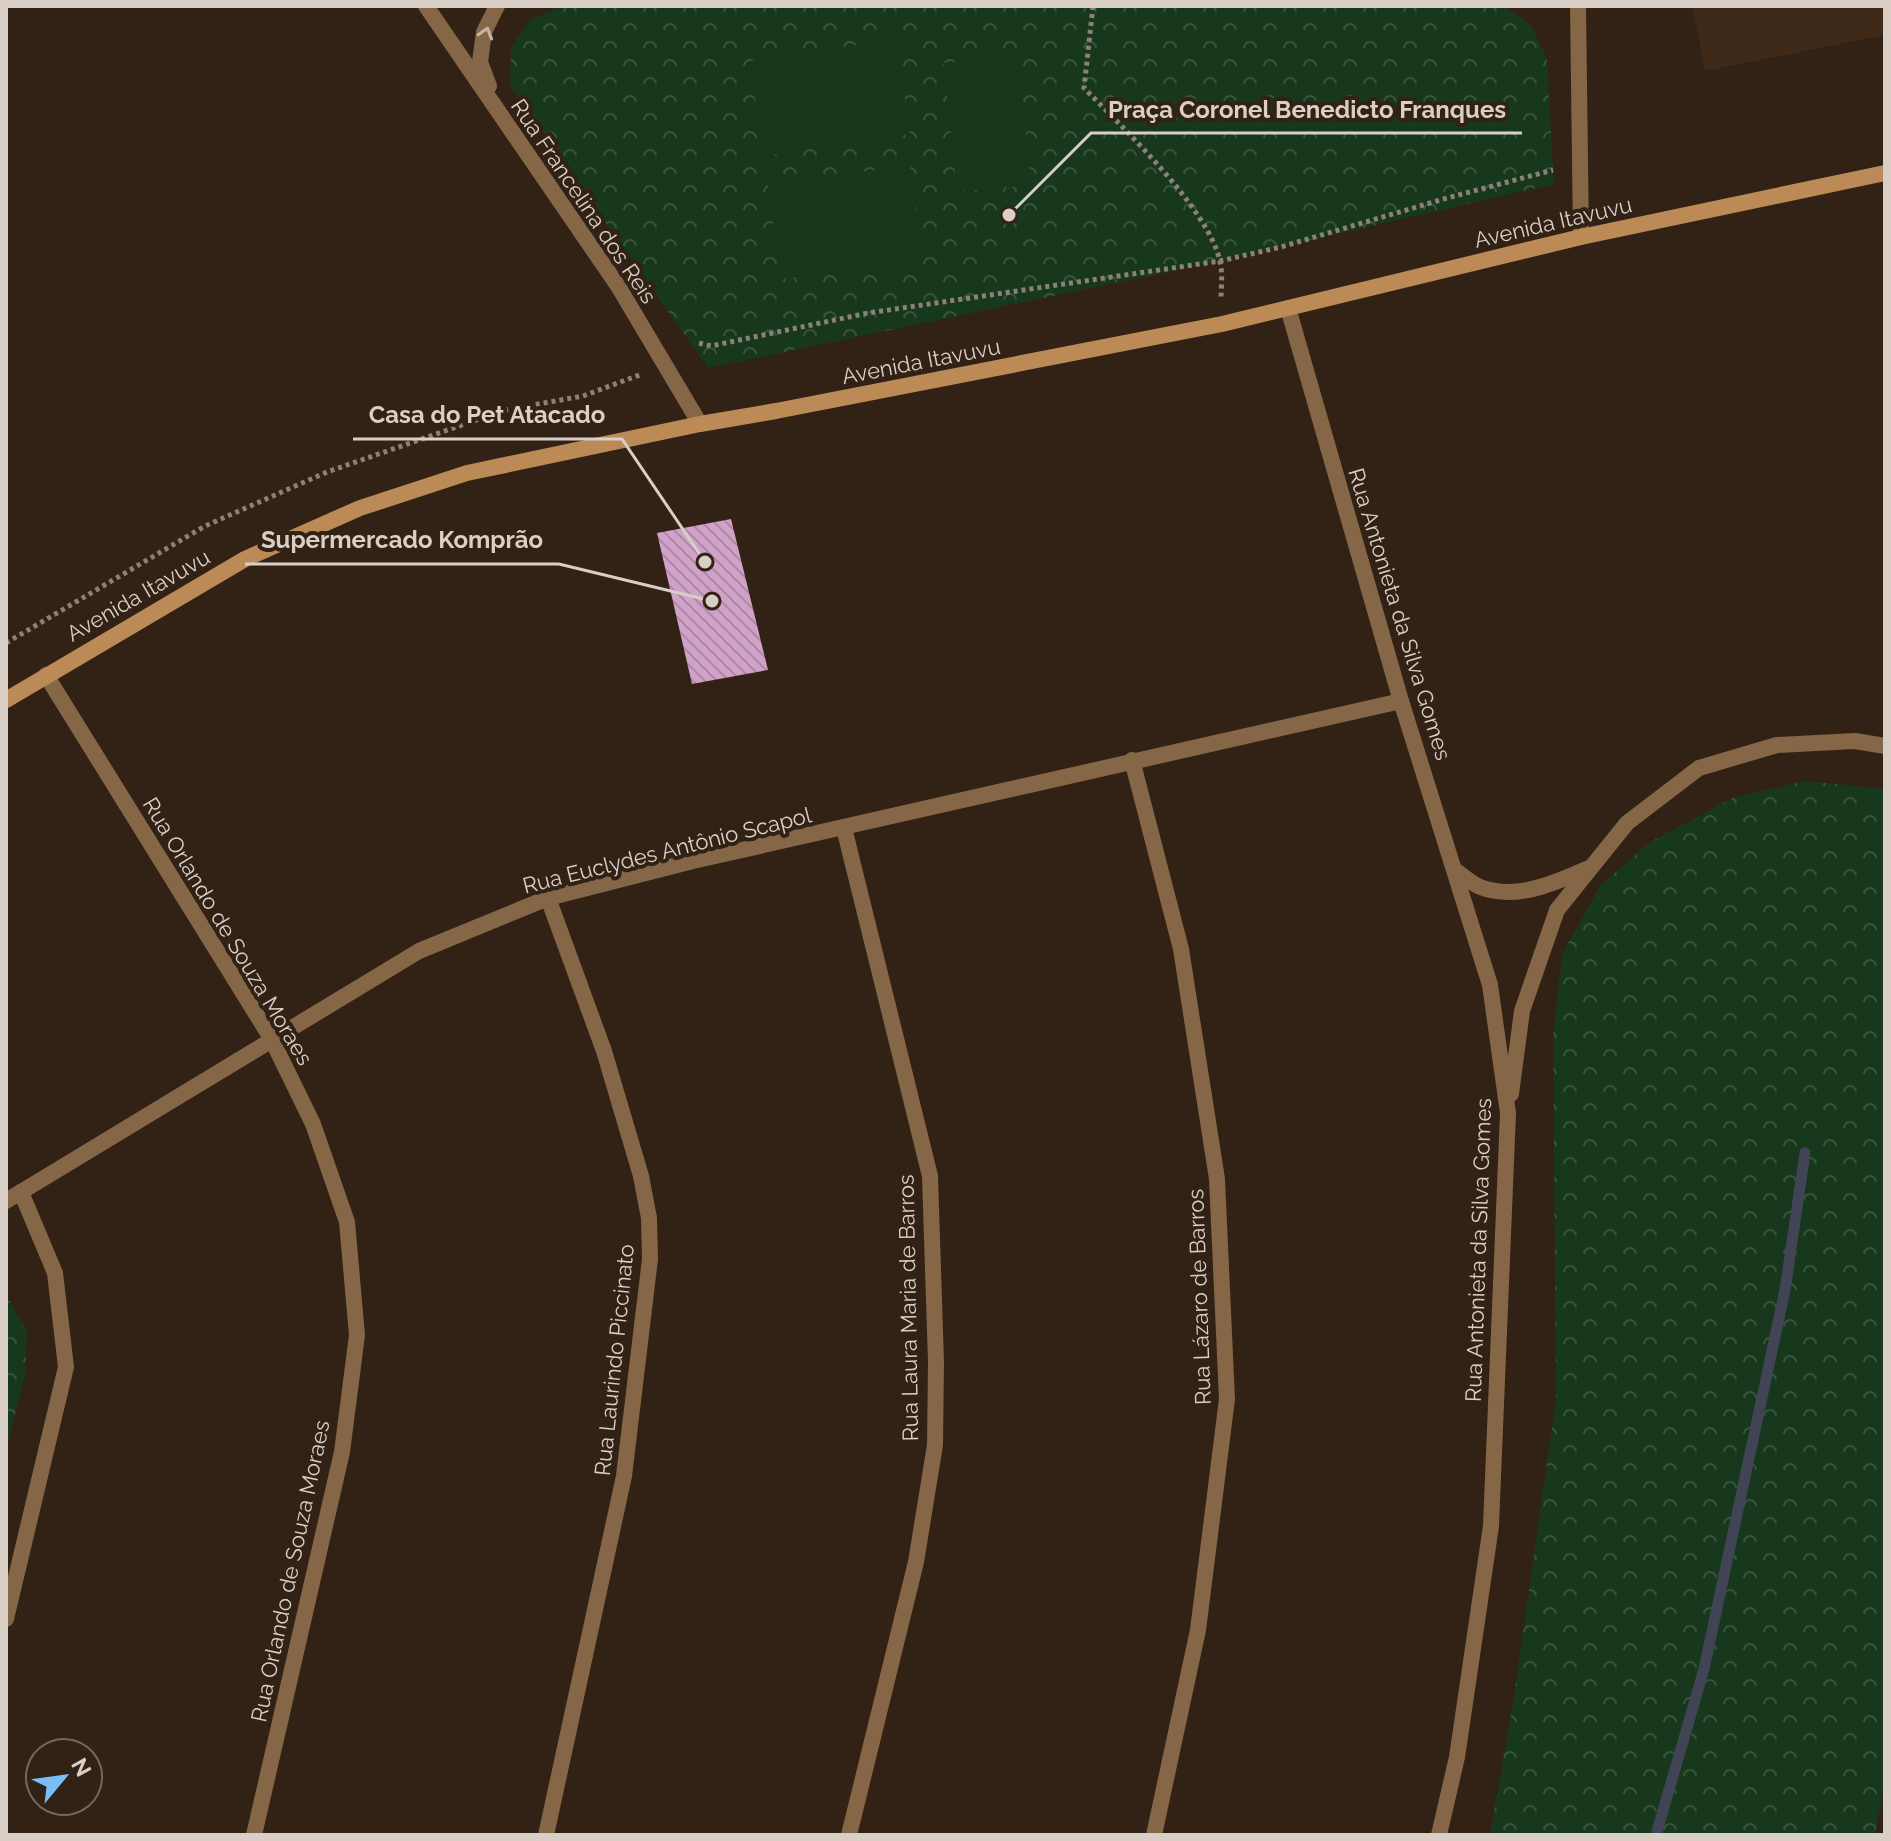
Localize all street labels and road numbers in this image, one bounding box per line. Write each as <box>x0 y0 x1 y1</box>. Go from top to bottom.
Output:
street label: Rua Francelina dos Reis <box>506 94 662 308</box>
street label: Avenida Itavuvu <box>1472 191 1634 253</box>
street label: Avenida Itavuvu <box>839 333 1003 389</box>
street label: Rua Antonieta da Silva Gomes <box>1343 465 1457 763</box>
street label: Avenida Itavuvu <box>62 543 214 647</box>
street label: Rua Orlando de Souza Moraes <box>138 792 318 1070</box>
street label: Rua Euclydes Antônio Scapol <box>520 801 814 899</box>
street label: Rua Antonieta da Silva Gomes <box>1460 1098 1496 1402</box>
street label: Rua Laura Maria de Barros <box>893 1174 923 1442</box>
street label: Rua Lázaro de Barros <box>1182 1189 1216 1405</box>
street label: Rua Laurindo Piccinato <box>589 1243 639 1477</box>
street label: Rua Orlando de Souza Moraes <box>245 1418 335 1724</box>

